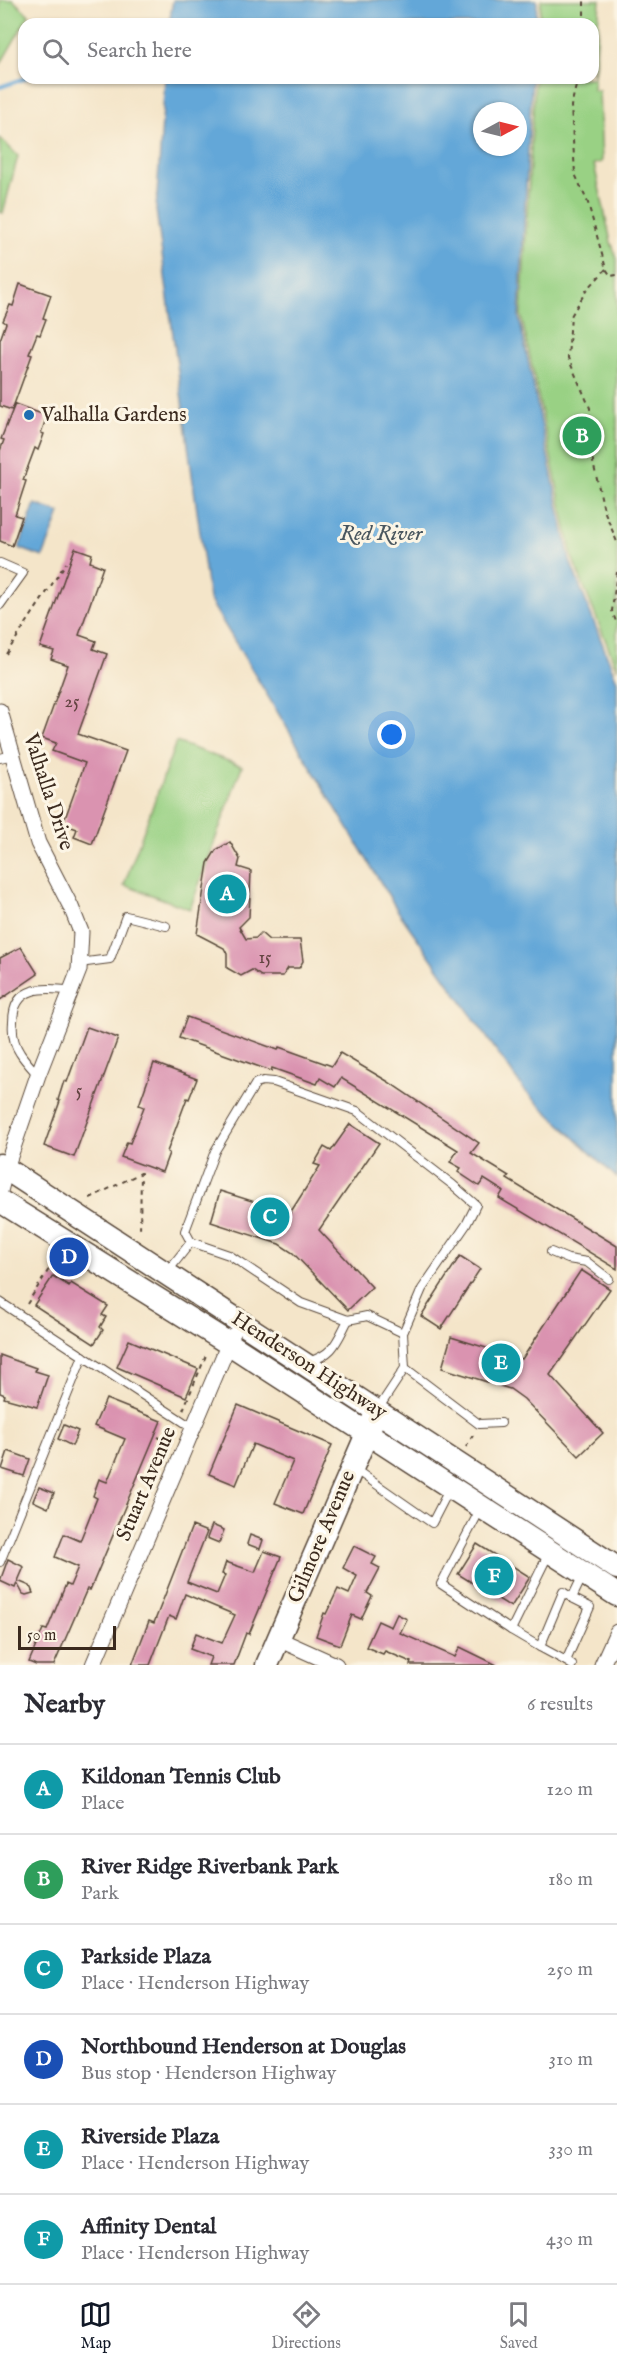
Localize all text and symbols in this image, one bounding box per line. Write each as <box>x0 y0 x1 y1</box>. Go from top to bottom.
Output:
search box <box>18 18 599 84</box>
icon: search <box>39 35 72 68</box>
text: Search here <box>87 37 192 65</box>
north arrow <box>473 102 527 156</box>
place label: Valhalla Gardens <box>40 402 187 429</box>
marker: Valhalla Gardens <box>22 408 36 422</box>
pin: B <box>562 414 602 458</box>
water label: Red River <box>340 520 424 548</box>
house number: 25 <box>65 691 80 714</box>
your location <box>377 720 406 749</box>
street label: Valhalla Drive <box>16 729 80 854</box>
pin: A <box>208 872 246 916</box>
house number: 15 <box>258 947 272 970</box>
house number: 5 <box>76 1080 83 1103</box>
pin: C <box>250 1194 290 1240</box>
pin: D <box>50 1234 88 1280</box>
street label: Henderson Highway <box>226 1306 393 1427</box>
pin: E <box>482 1340 520 1386</box>
street label: Stuart Avenue <box>111 1422 183 1545</box>
street label: Gilmore Avenue <box>282 1466 362 1607</box>
pin: F <box>474 1554 514 1598</box>
scale bar <box>18 1623 116 1650</box>
text: 50 m <box>27 1626 56 1646</box>
text: Nearby <box>24 1688 105 1721</box>
text: 6 results <box>527 1692 593 1717</box>
text: Kildonan Tennis Club <box>81 1763 281 1791</box>
text: A <box>37 1777 50 1802</box>
text: 120 m <box>547 1777 593 1802</box>
text: Place <box>81 1791 124 1816</box>
text: River Ridge Riverbank Park <box>81 1853 339 1881</box>
text: B <box>37 1867 50 1892</box>
text: 180 m <box>548 1867 593 1892</box>
text: Park <box>81 1881 119 1906</box>
text: Parkside Plaza <box>81 1943 211 1971</box>
text: C <box>36 1957 51 1982</box>
text: 250 m <box>547 1957 593 1982</box>
text: Place · Henderson Highway <box>81 1971 309 1996</box>
text: Northbound Henderson at Douglas <box>81 2033 406 2061</box>
text: D <box>35 2047 52 2072</box>
text: 310 m <box>549 2047 593 2072</box>
text: Bus stop · Henderson Highway <box>81 2061 336 2086</box>
text: Riverside Plaza <box>81 2123 219 2151</box>
text: E <box>37 2137 50 2162</box>
text: 330 m <box>548 2137 593 2162</box>
text: Place · Henderson Highway <box>81 2151 309 2176</box>
text: Affinity Dental <box>81 2213 216 2241</box>
text: F <box>37 2227 50 2252</box>
text: 430 m <box>546 2227 593 2252</box>
text: Place · Henderson Highway <box>81 2241 309 2266</box>
tab: Map <box>79 2298 112 2354</box>
tab: Directions <box>271 2298 341 2354</box>
tab: Saved <box>500 2298 538 2354</box>

